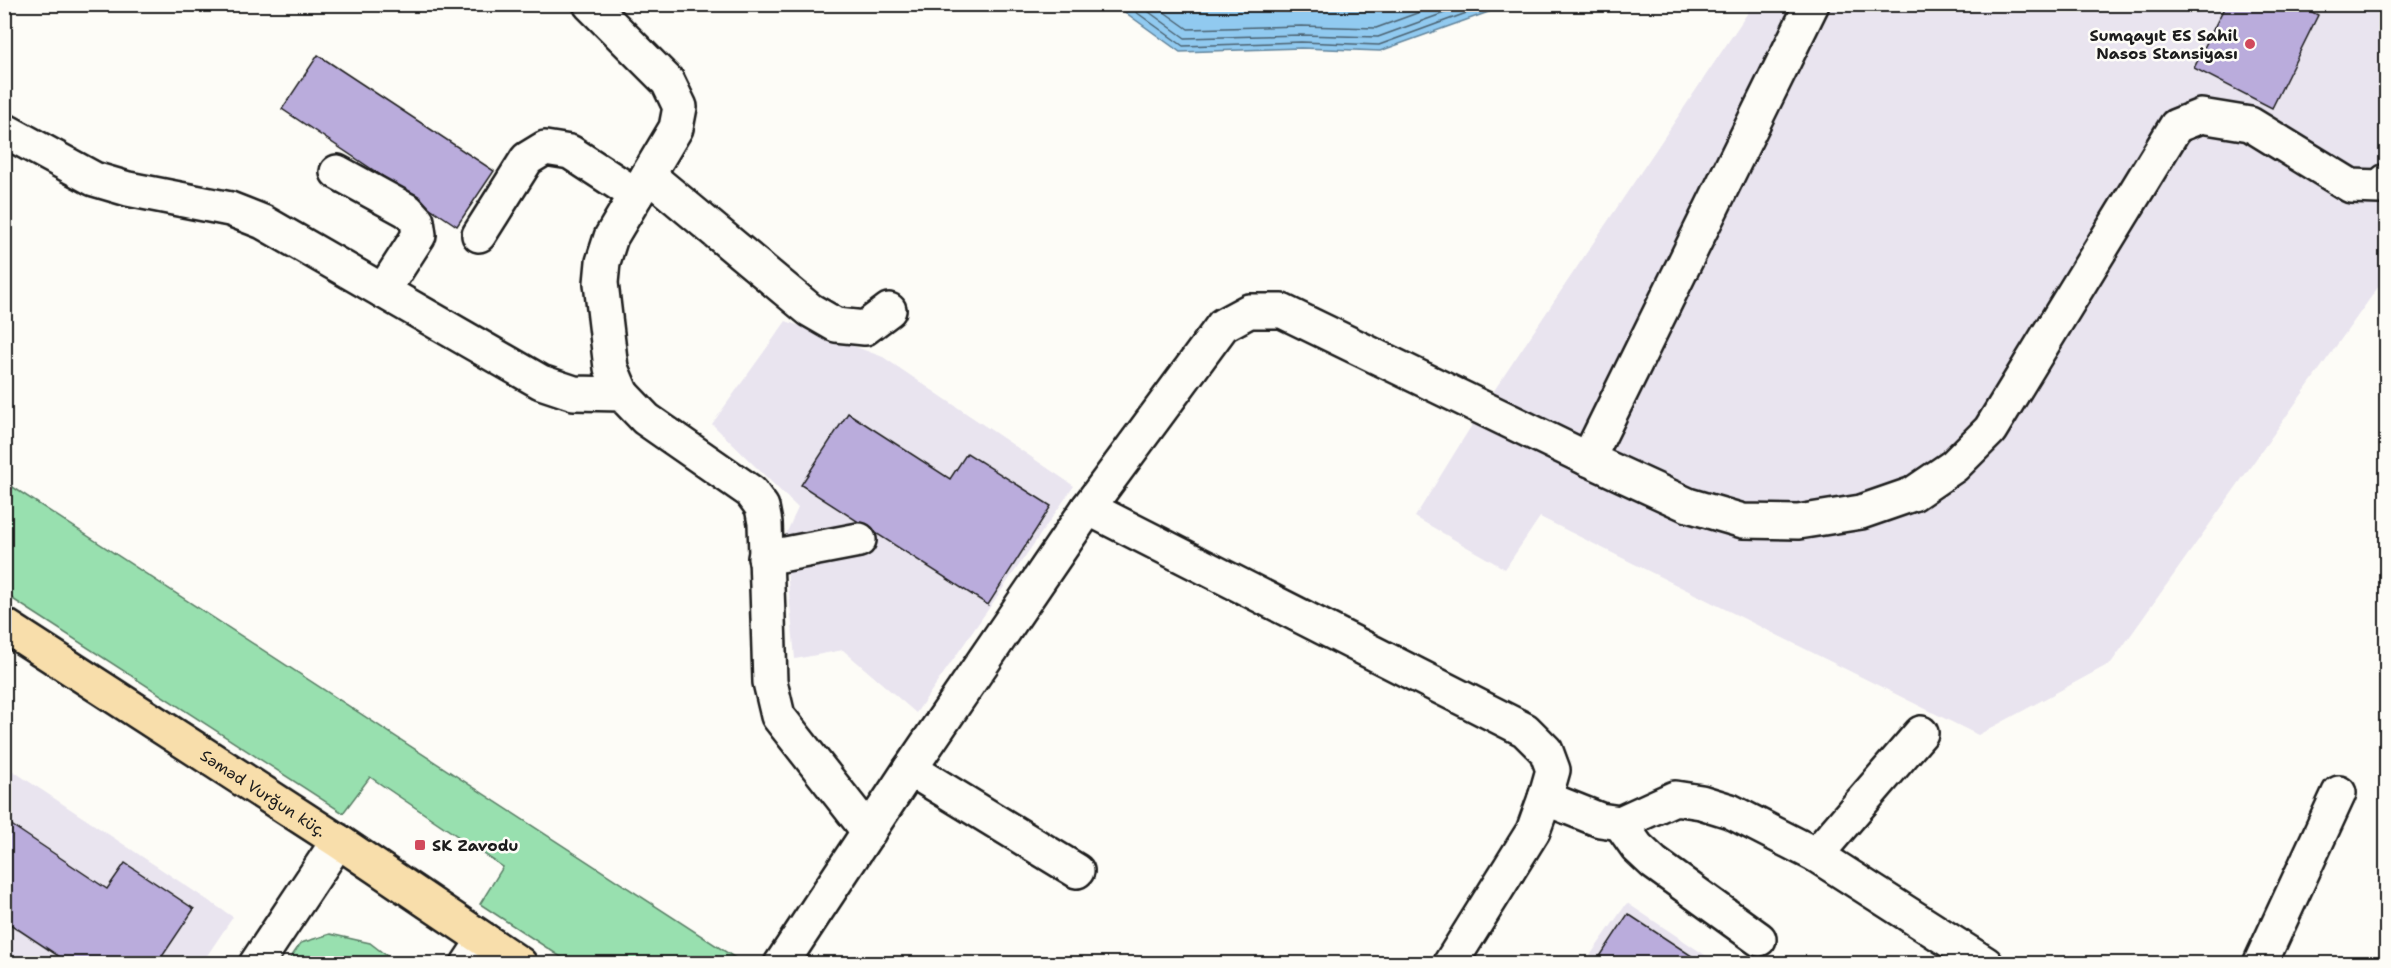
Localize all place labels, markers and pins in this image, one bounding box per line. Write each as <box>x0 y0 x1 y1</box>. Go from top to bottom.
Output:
place label: Sumqayıt ES Sahil Nasos Stansiyası <box>2090 25 2238 64</box>
marker: Sumqayıt ES Sahil Nasos Stansiyası <box>2243 37 2257 51</box>
place label: SK Zavodu <box>432 835 518 856</box>
marker: SK Zavodu <box>413 838 427 852</box>

